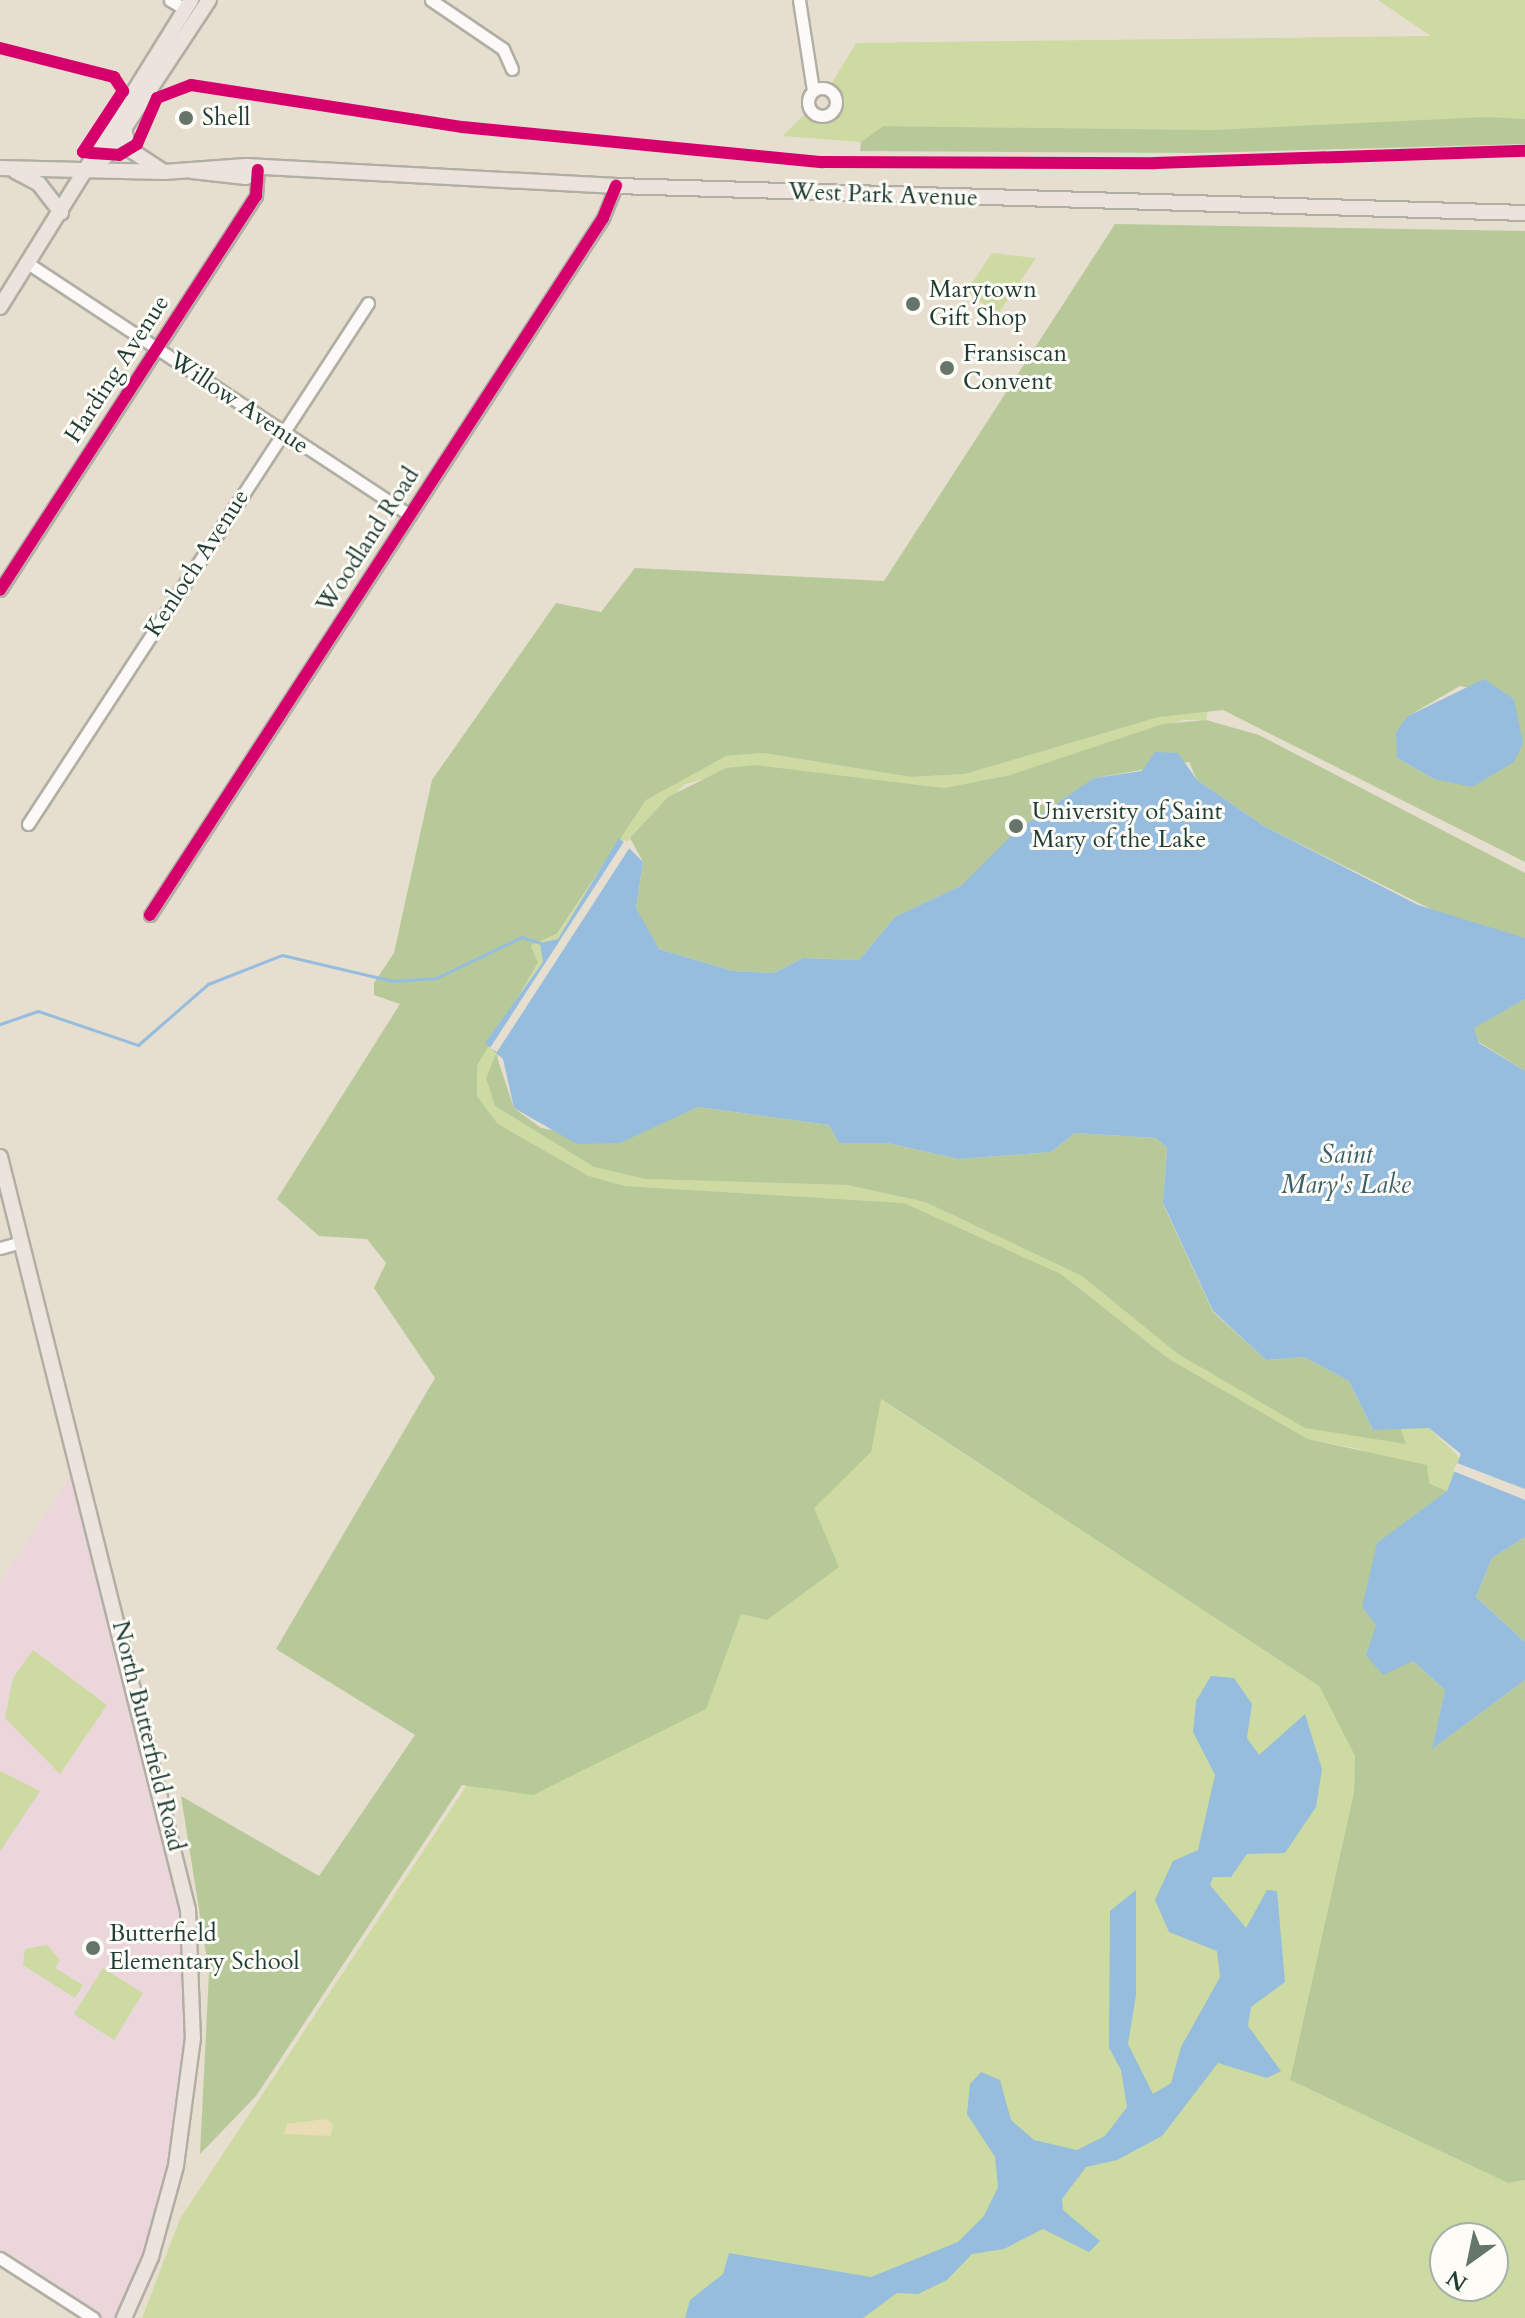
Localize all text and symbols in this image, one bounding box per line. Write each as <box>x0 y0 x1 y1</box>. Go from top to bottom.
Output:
place label: Shell <box>202 104 250 132</box>
marker: Shell <box>177 109 195 127</box>
street label: West Park Avenue <box>788 177 978 213</box>
place label: Marytown Gift Shop <box>929 276 1037 332</box>
street label: Harding Avenue <box>59 290 175 448</box>
marker: Marytown Gift Shop <box>904 295 922 313</box>
place label: Fransiscan Convent <box>963 340 1067 396</box>
street label: Willow Avenue <box>164 346 314 460</box>
marker: Fransiscan Convent <box>938 359 956 377</box>
street label: Woodland Road <box>310 462 426 618</box>
street label: Kenloch Avenue <box>139 484 255 642</box>
place label: University of Saint Mary of the Lake <box>1032 798 1222 854</box>
marker: University of Saint Mary of the Lake <box>1007 817 1025 835</box>
water label: Saint Mary's Lake <box>1281 1139 1411 1200</box>
street label: North Butterfield Road <box>105 1618 191 1854</box>
place label: Butterfield Elementary School <box>109 1920 300 1976</box>
marker: Butterfield Elementary School <box>84 1939 102 1957</box>
north arrow <box>1429 2222 1509 2302</box>
text: N <box>1441 2263 1473 2298</box>

